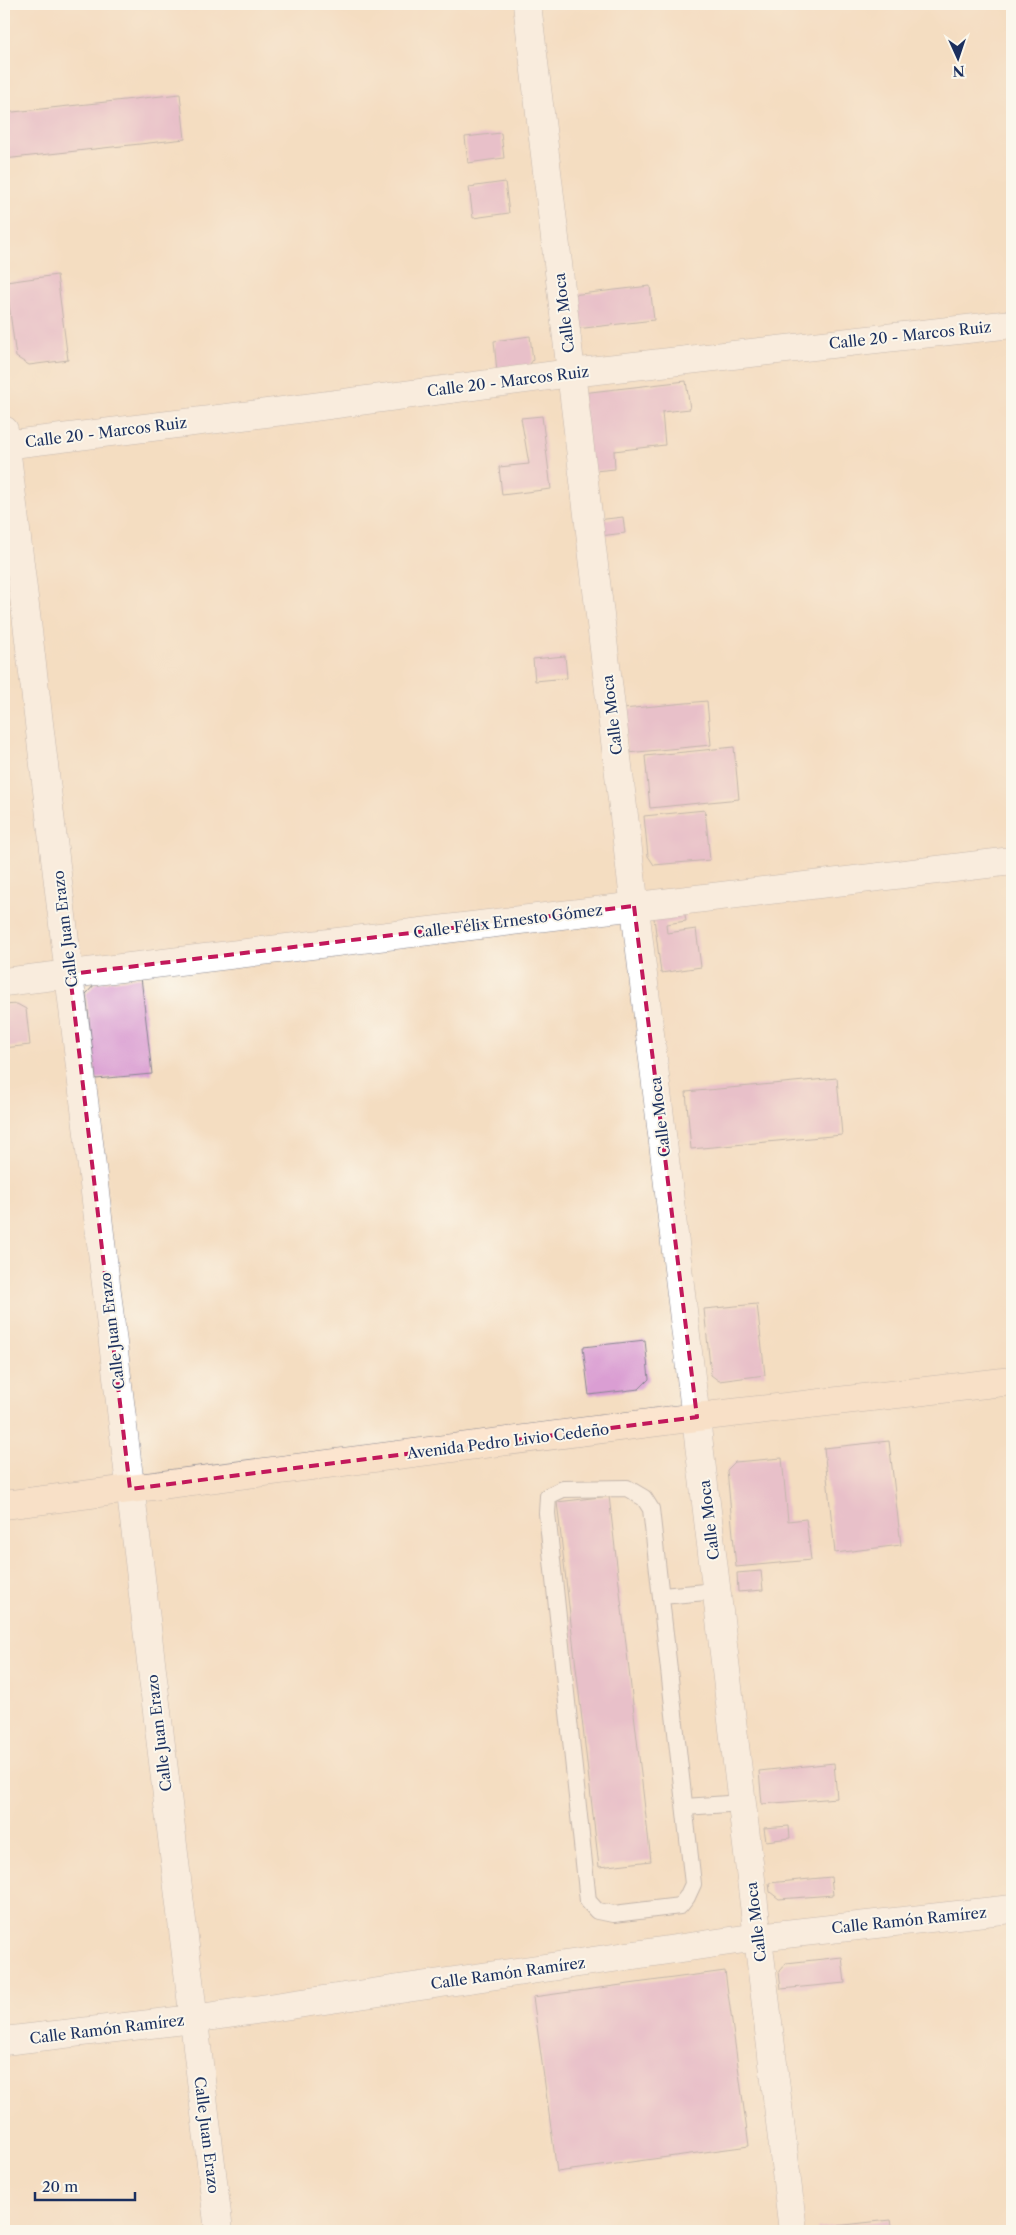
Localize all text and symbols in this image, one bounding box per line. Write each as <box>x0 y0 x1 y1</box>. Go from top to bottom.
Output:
north arrow <box>934 32 984 82</box>
text: N <box>952 62 965 80</box>
street label: Calle Moca <box>550 272 578 354</box>
street label: Calle 20 - Marcos Ruiz <box>828 317 992 353</box>
street label: Calle 20 - Marcos Ruiz <box>426 362 590 400</box>
street label: Calle 20 - Marcos Ruiz <box>24 413 188 451</box>
street label: Calle Moca <box>598 674 626 756</box>
street label: Calle Juan Erazo <box>48 869 82 989</box>
street label: Calle Félix Ernesto Gómez <box>412 900 604 942</box>
street label: Calle Moca <box>646 1076 674 1158</box>
street label: Calle Juan Erazo <box>95 1271 129 1391</box>
street label: Avenida Pedro Livio Cedeño <box>405 1419 610 1463</box>
street label: Calle Moca <box>695 1479 723 1561</box>
street label: Calle Juan Erazo <box>142 1673 176 1793</box>
street label: Calle Moca <box>742 1881 770 1963</box>
street label: Calle Ramón Ramírez <box>830 1902 988 1938</box>
street label: Calle Ramón Ramírez <box>429 1953 587 1993</box>
street label: Calle Ramón Ramírez <box>28 2010 186 2048</box>
street label: Calle Juan Erazo <box>190 2075 224 2195</box>
scale bar <box>35 2170 135 2202</box>
text: 20 m <box>42 2177 78 2196</box>

